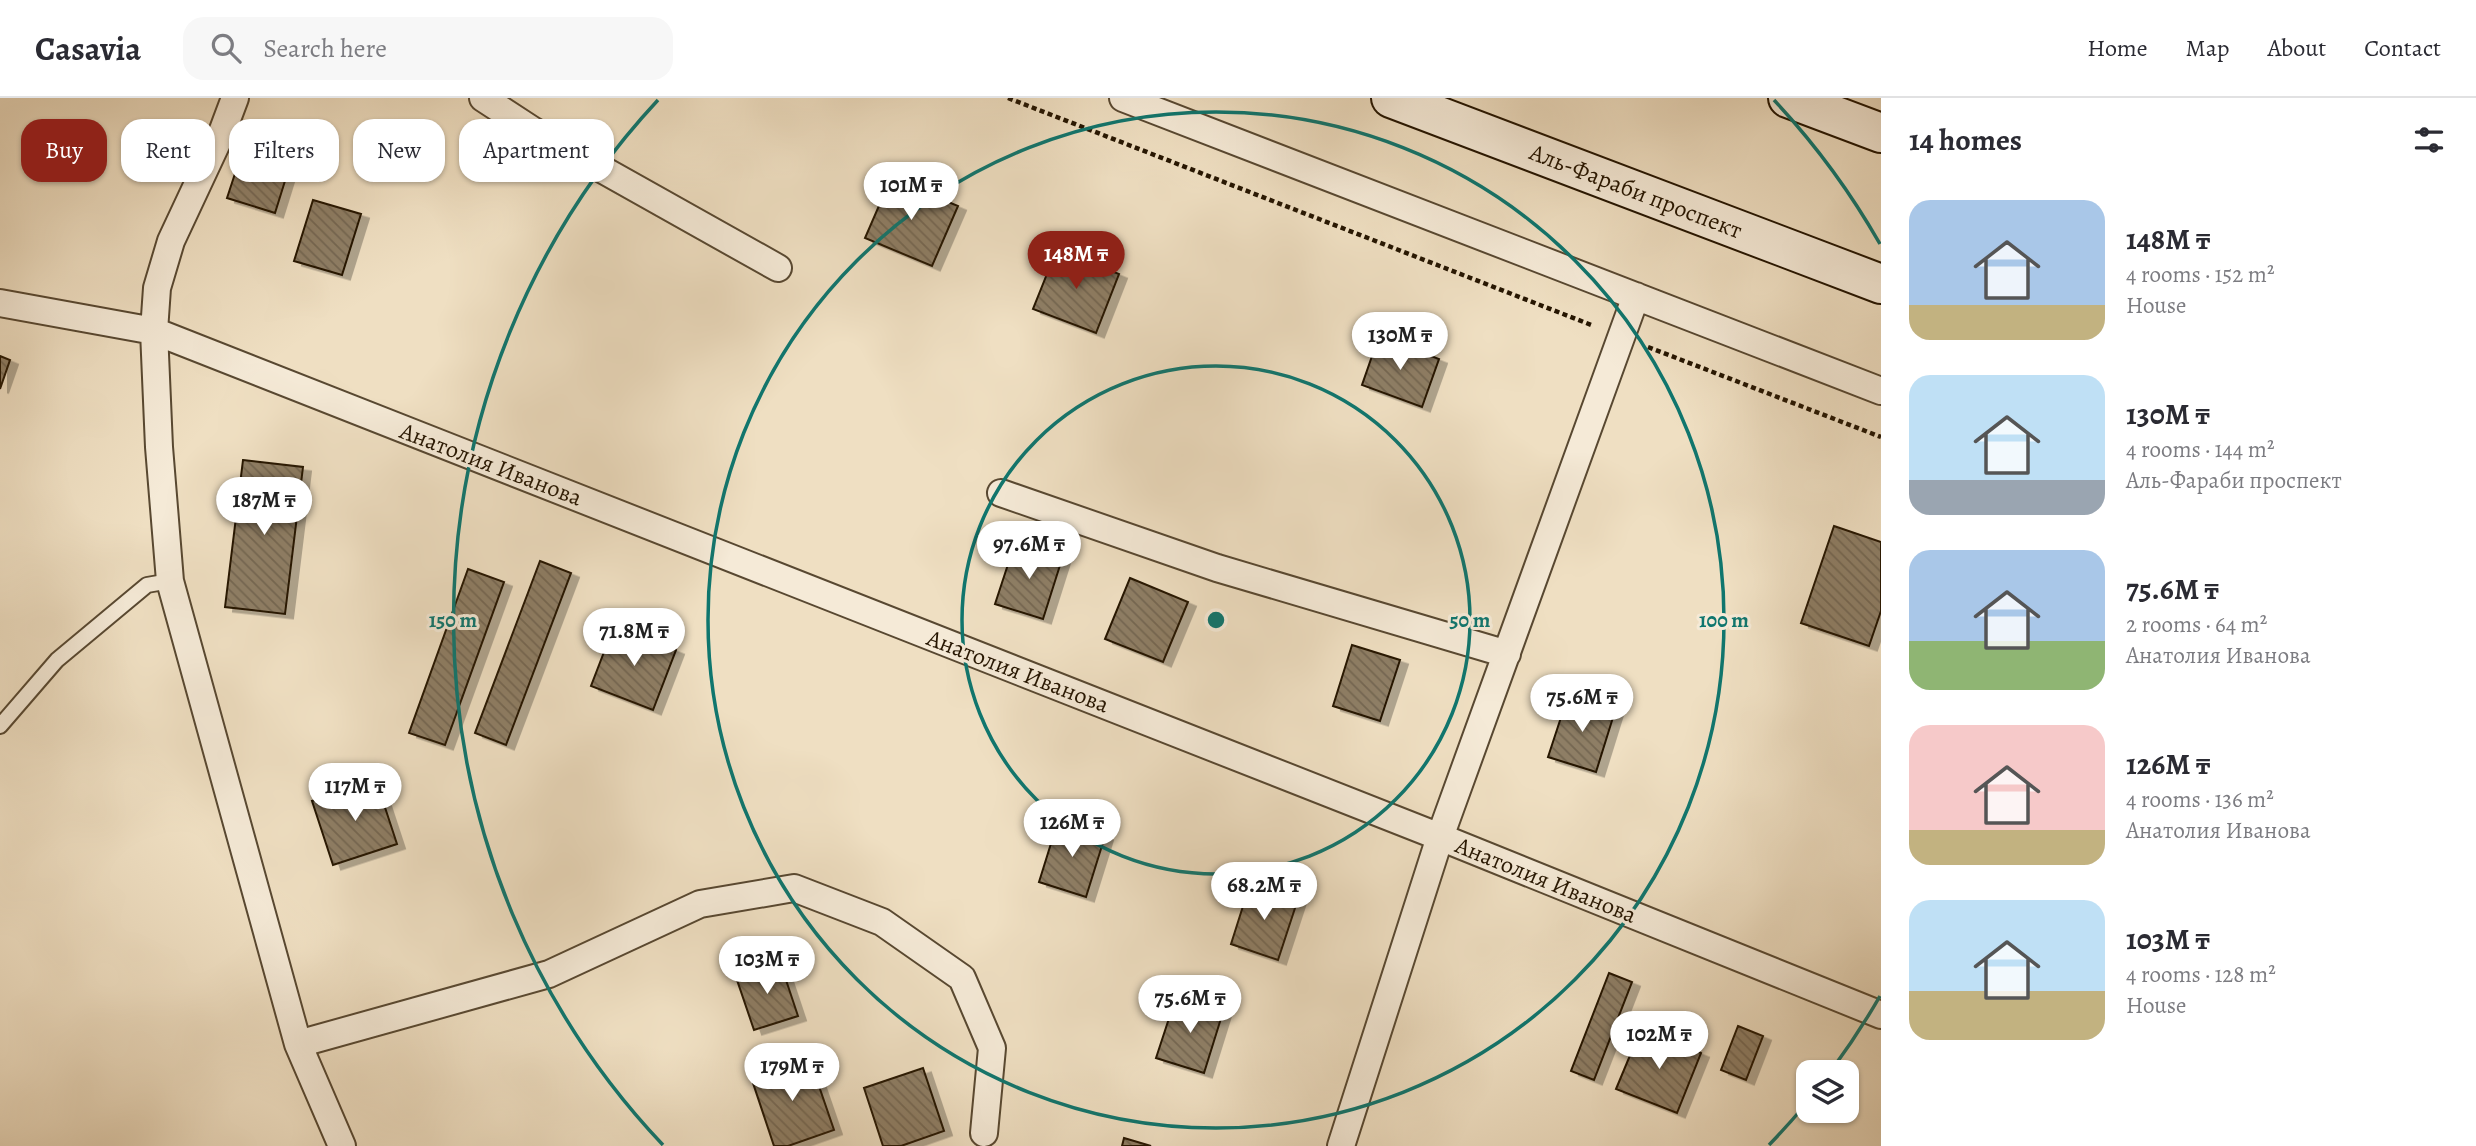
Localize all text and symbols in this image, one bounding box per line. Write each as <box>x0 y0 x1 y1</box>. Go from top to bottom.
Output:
search box <box>183 17 673 80</box>
text: Casavia <box>35 26 141 71</box>
icon: search <box>207 29 245 67</box>
text: Search here <box>263 31 387 66</box>
text: Home <box>2087 32 2148 64</box>
text: Map <box>2186 32 2230 64</box>
text: About <box>2268 32 2326 64</box>
text: Contact <box>2364 32 2441 64</box>
chip: Buy <box>21 119 107 182</box>
chip: Rent <box>121 119 215 182</box>
chip: Filters <box>229 119 339 182</box>
chip: New <box>353 119 445 182</box>
chip: Apartment <box>459 119 614 182</box>
text: 14 homes <box>1909 120 2022 160</box>
icon: filters <box>2410 121 2448 159</box>
street label: Аль-Фараби проспект <box>1524 135 1747 246</box>
pin: 101M ₸ <box>854 162 968 222</box>
text: 101M ₸ <box>880 169 942 200</box>
text: 148M ₸ <box>2126 219 2210 259</box>
icon: home <box>1965 228 2049 312</box>
pin: 148M ₸ <box>1019 232 1133 291</box>
text: 148M ₸ <box>1044 238 1108 269</box>
text: 4 rooms · 152 m² <box>2126 259 2274 290</box>
text: House <box>2126 290 2186 321</box>
pin: 130M ₸ <box>1343 313 1457 372</box>
text: 130M ₸ <box>1368 319 1432 350</box>
text: 130M ₸ <box>2126 394 2210 434</box>
icon: home <box>1965 403 2049 487</box>
street label: Анатолия Иванова <box>394 414 587 513</box>
text: 4 rooms · 144 m² <box>2126 434 2274 465</box>
text: Аль-Фараби проспект <box>2126 465 2342 496</box>
pin: 187M ₸ <box>207 478 321 537</box>
text: 187M ₸ <box>232 484 296 515</box>
pin: 97.6M ₸ <box>964 522 1094 581</box>
text: 97.6M ₸ <box>993 528 1065 559</box>
text: 75.6M ₸ <box>2126 569 2219 609</box>
icon: home <box>1965 578 2049 662</box>
text: 150 m <box>429 606 478 634</box>
text: 50 m <box>1450 606 1491 634</box>
text: 100 m <box>1699 606 1749 634</box>
pin: 71.8M ₸ <box>569 608 699 668</box>
centre of rings <box>1204 608 1228 632</box>
text: 2 rooms · 64 m² <box>2126 609 2267 640</box>
text: 71.8M ₸ <box>599 615 669 646</box>
street label: Анатолия Иванова <box>921 621 1114 720</box>
text: Анатолия Иванова <box>2126 640 2311 671</box>
pin: 75.6M ₸ <box>1517 674 1647 734</box>
text: 75.6M ₸ <box>1546 681 1618 712</box>
text: 126M ₸ <box>2126 744 2210 784</box>
icon: home <box>1965 753 2049 837</box>
pin: 117M ₸ <box>298 764 412 823</box>
text: 117M ₸ <box>325 770 385 801</box>
text: 4 rooms · 136 m² <box>2126 784 2274 815</box>
pin: 126M ₸ <box>1015 800 1129 859</box>
text: 126M ₸ <box>1040 806 1104 837</box>
text: Анатолия Иванова <box>2126 815 2311 846</box>
street label: Анатолия Иванова <box>1450 829 1641 931</box>
pin: 68.2M ₸ <box>1199 862 1329 922</box>
text: 68.2M ₸ <box>1227 869 1301 900</box>
text: 103M ₸ <box>2126 919 2210 959</box>
icon: home <box>1965 928 2049 1012</box>
pin: 103M ₸ <box>710 936 824 996</box>
text: 103M ₸ <box>735 943 799 974</box>
text: 4 rooms · 128 m² <box>2126 959 2276 990</box>
pin: 75.6M ₸ <box>1125 976 1255 1035</box>
text: 75.6M ₸ <box>1154 982 1226 1013</box>
text: House <box>2126 990 2186 1021</box>
pin: 102M ₸ <box>1602 1012 1716 1071</box>
text: 102M ₸ <box>1626 1018 1692 1049</box>
pin: 179M ₸ <box>735 1044 849 1103</box>
text: 179M ₸ <box>760 1050 824 1081</box>
map controls <box>1796 1060 1859 1123</box>
button: layers <box>1796 1060 1859 1123</box>

